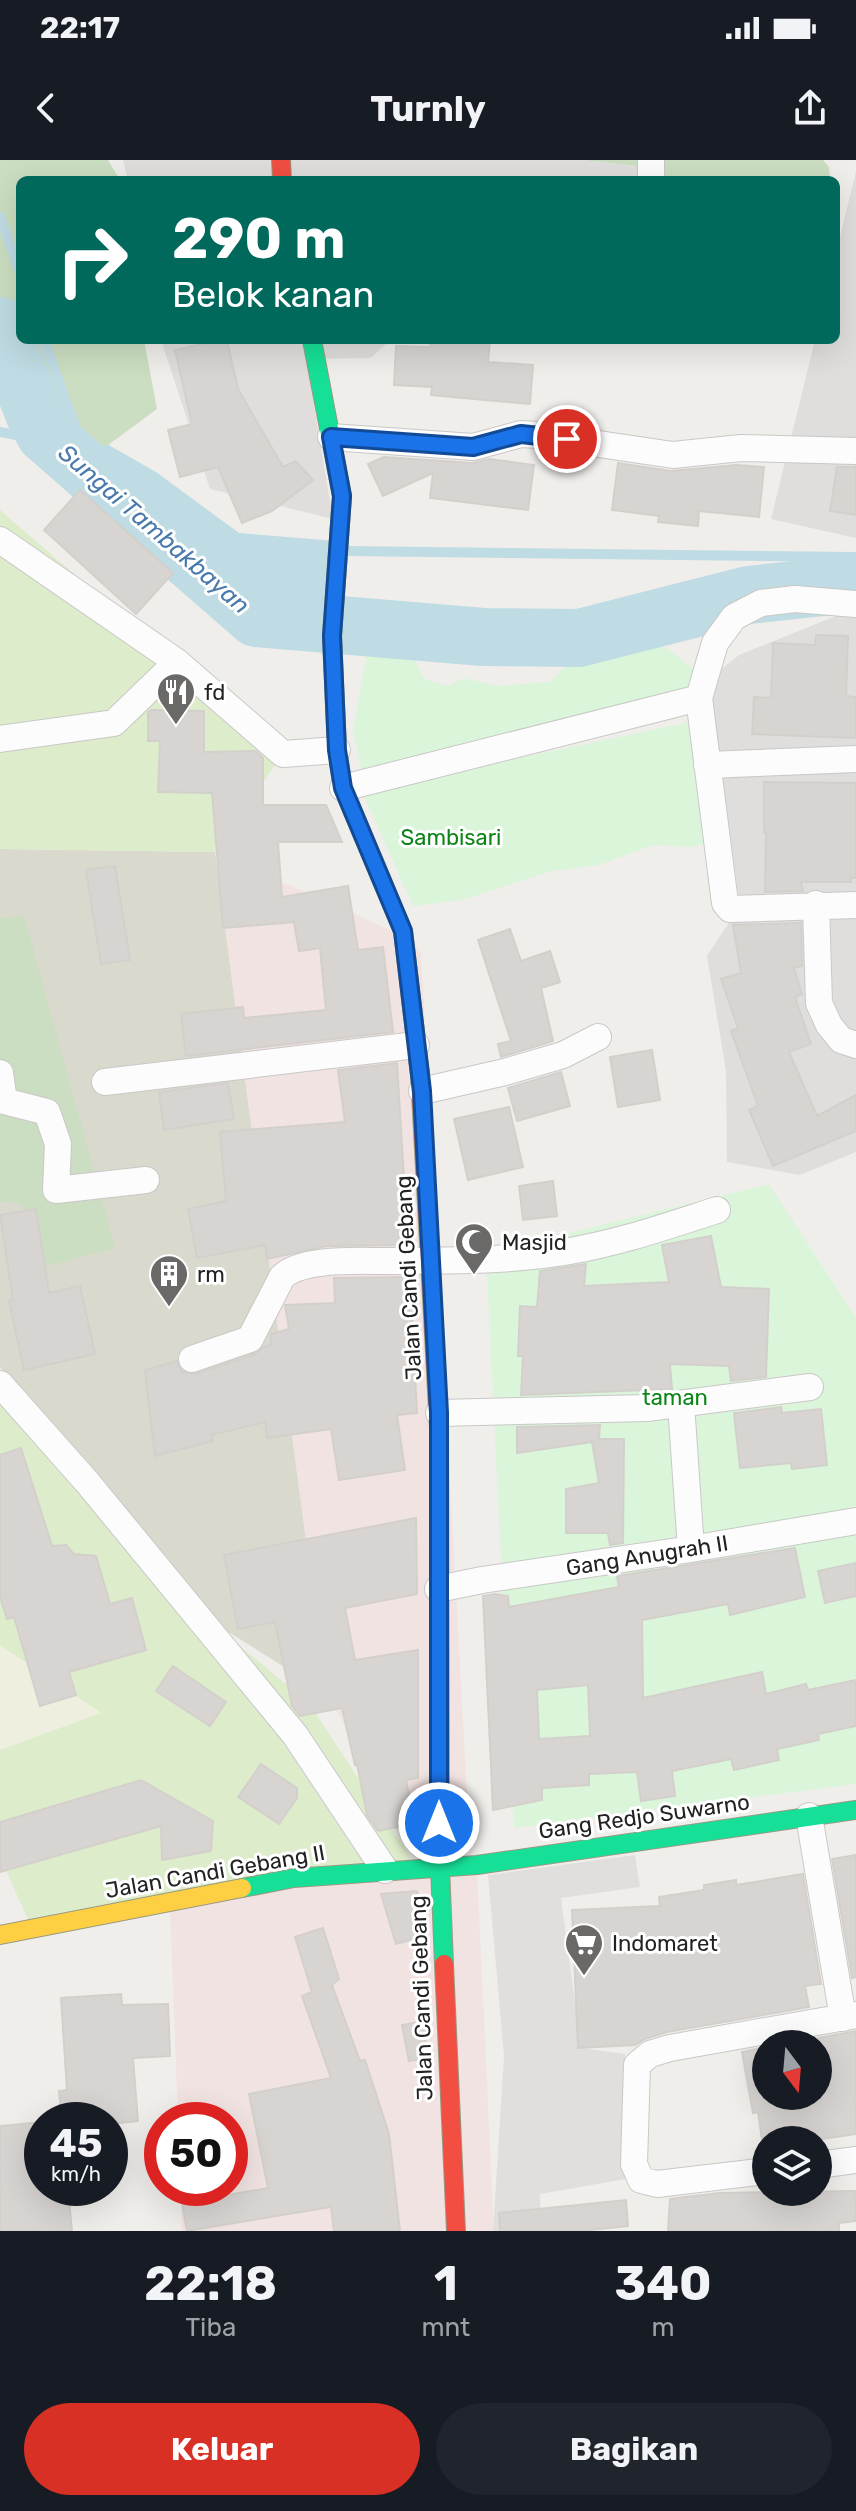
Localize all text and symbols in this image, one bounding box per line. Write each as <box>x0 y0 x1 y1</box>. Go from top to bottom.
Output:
text: 22:17 <box>40 10 120 46</box>
icon: back <box>24 86 68 130</box>
icon: share <box>788 86 832 130</box>
text: Turnly <box>370 87 486 130</box>
text: 290 m <box>172 206 346 272</box>
icon: right <box>40 208 144 312</box>
text: Belok kanan <box>172 273 374 316</box>
pin <box>533 405 601 473</box>
icon: arrive <box>545 417 589 461</box>
water label: Sungai Tambakbayan <box>53 439 255 619</box>
restaurant icon: fd <box>155 671 197 726</box>
place label: fd <box>204 679 225 706</box>
park label: Sambisari <box>401 824 501 851</box>
street label: Jalan Candi Gebang <box>390 1175 427 1381</box>
mosque icon: Masjid <box>453 1221 495 1276</box>
place label: Masjid <box>502 1229 567 1256</box>
building icon: rm <box>148 1253 190 1308</box>
place label: rm <box>197 1261 225 1288</box>
park label: taman <box>642 1384 708 1411</box>
street label: Gang Anugrah II <box>564 1529 730 1582</box>
position arrow <box>397 1781 481 1865</box>
street label: Gang Redjo Suwarno <box>537 1788 751 1845</box>
street label: Jalan Candi Gebang II <box>103 1839 327 1904</box>
street label: Jalan Candi Gebang <box>404 1895 439 2101</box>
supermarket icon: Indomaret <box>563 1922 605 1977</box>
place label: Indomaret <box>612 1930 718 1957</box>
north arrow <box>752 2030 832 2110</box>
map controls <box>752 2030 832 2206</box>
speed limit sign: 50 <box>144 2102 248 2206</box>
text: 45 <box>49 2120 103 2167</box>
button: layers <box>752 2126 832 2206</box>
text: km/h <box>51 2162 101 2186</box>
text: 22:18 <box>144 2255 277 2312</box>
text: 1 <box>434 2255 458 2312</box>
text: 340 <box>615 2255 712 2312</box>
text: Tiba <box>185 2312 236 2343</box>
text: mnt <box>421 2312 470 2343</box>
text: m <box>652 2312 675 2343</box>
button: Keluar <box>24 2403 420 2495</box>
button: Bagikan <box>436 2403 832 2495</box>

